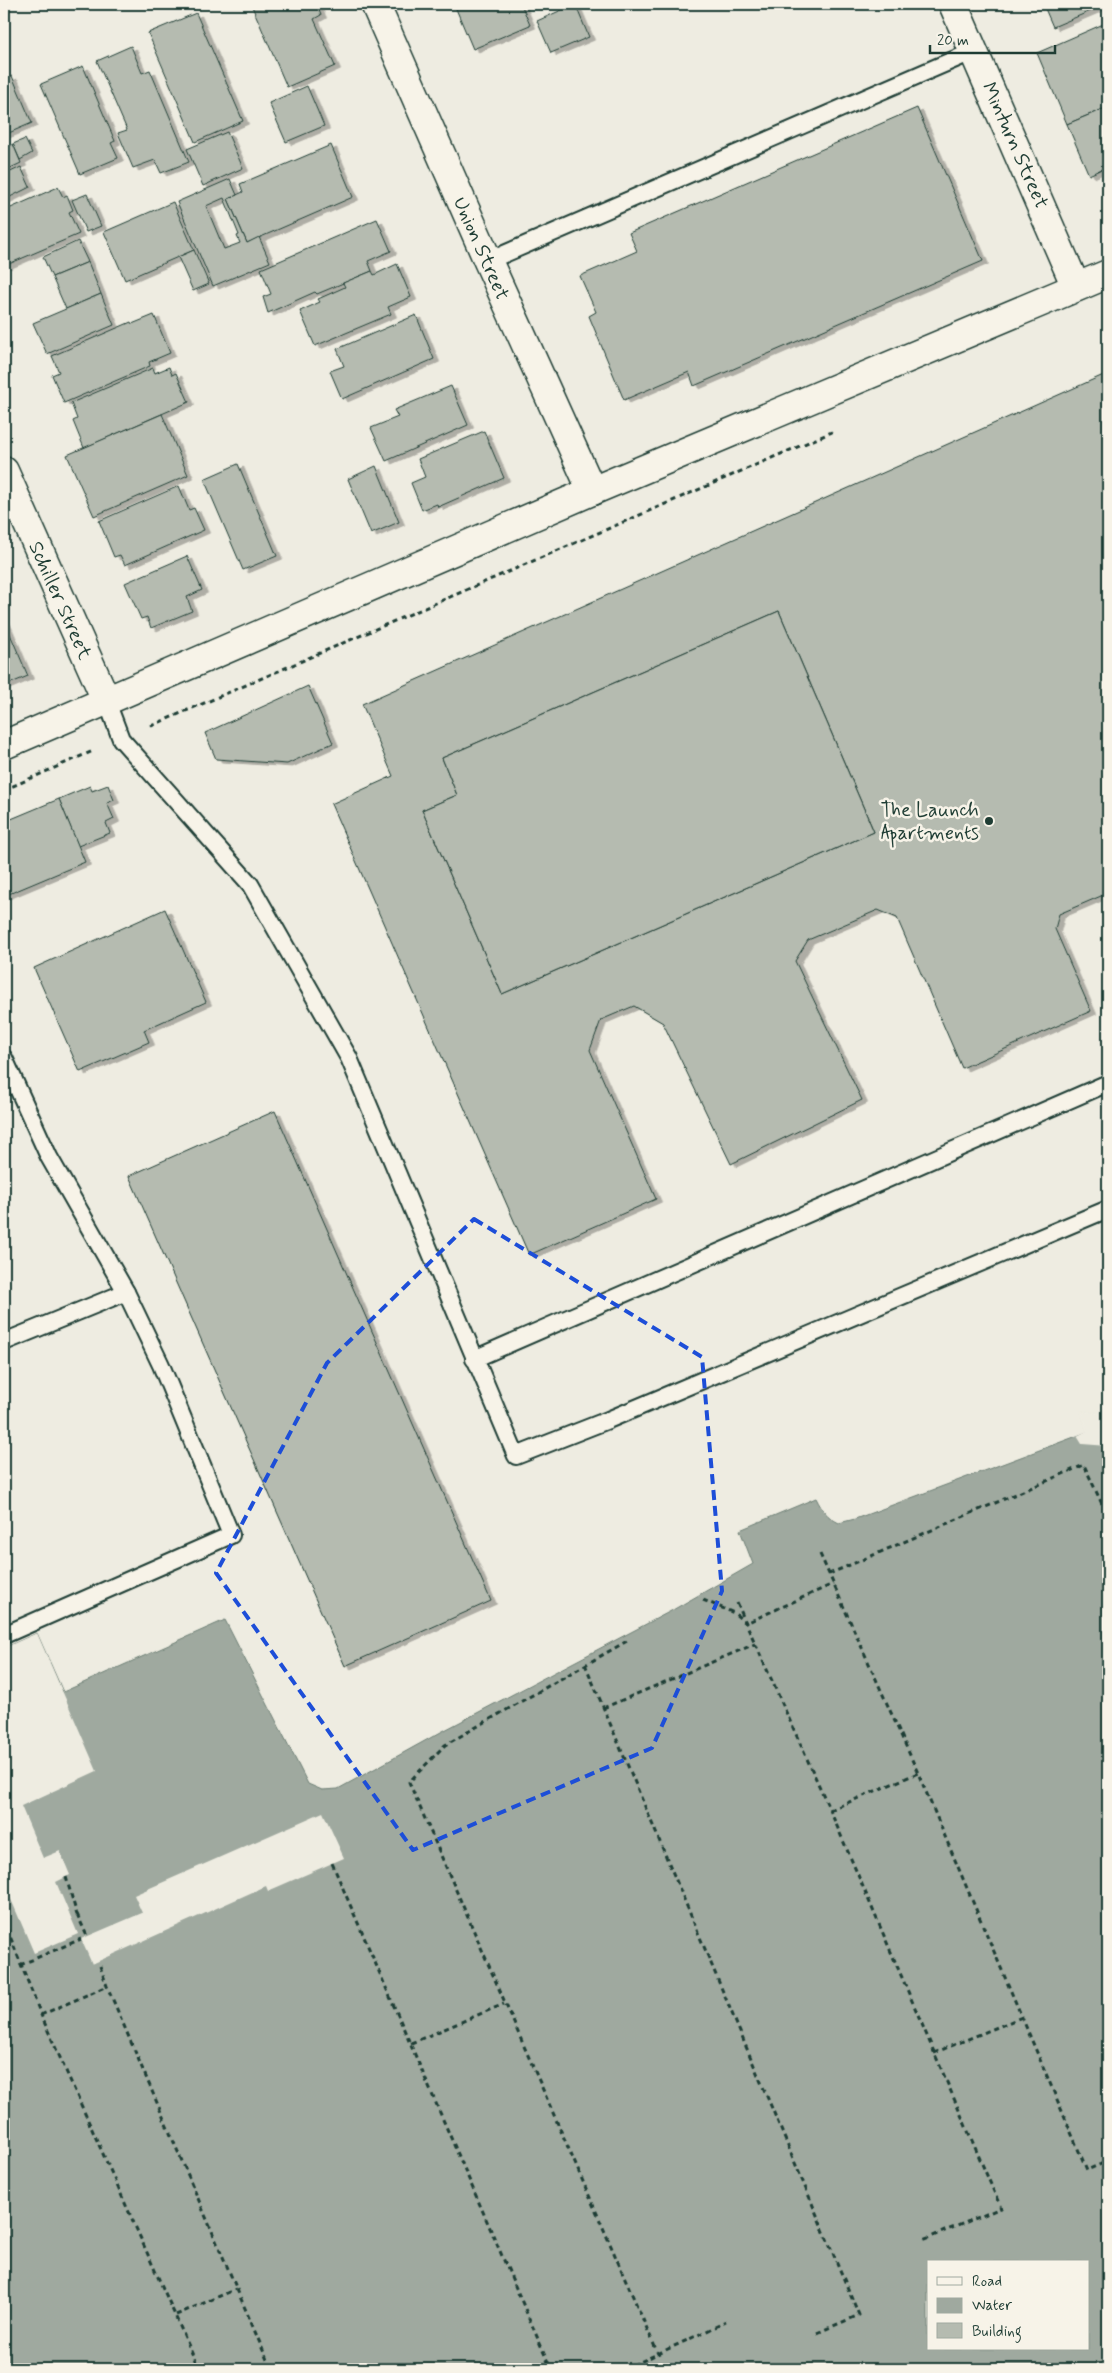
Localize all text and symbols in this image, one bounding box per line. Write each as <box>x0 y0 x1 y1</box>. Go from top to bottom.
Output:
scale bar <box>930 22 1054 54</box>
text: 20 m <box>937 31 969 51</box>
street label: Minturn Street <box>975 78 1055 213</box>
street label: Union Street <box>446 193 515 305</box>
street label: Schiller Street <box>21 537 98 664</box>
place label: The Launch Apartments <box>880 797 979 848</box>
marker: The Launch Apartments <box>983 815 995 827</box>
legend <box>927 2260 1090 2350</box>
text: Road <box>972 2272 1002 2292</box>
text: Water <box>972 2296 1012 2316</box>
text: Building <box>972 2322 1022 2343</box>

